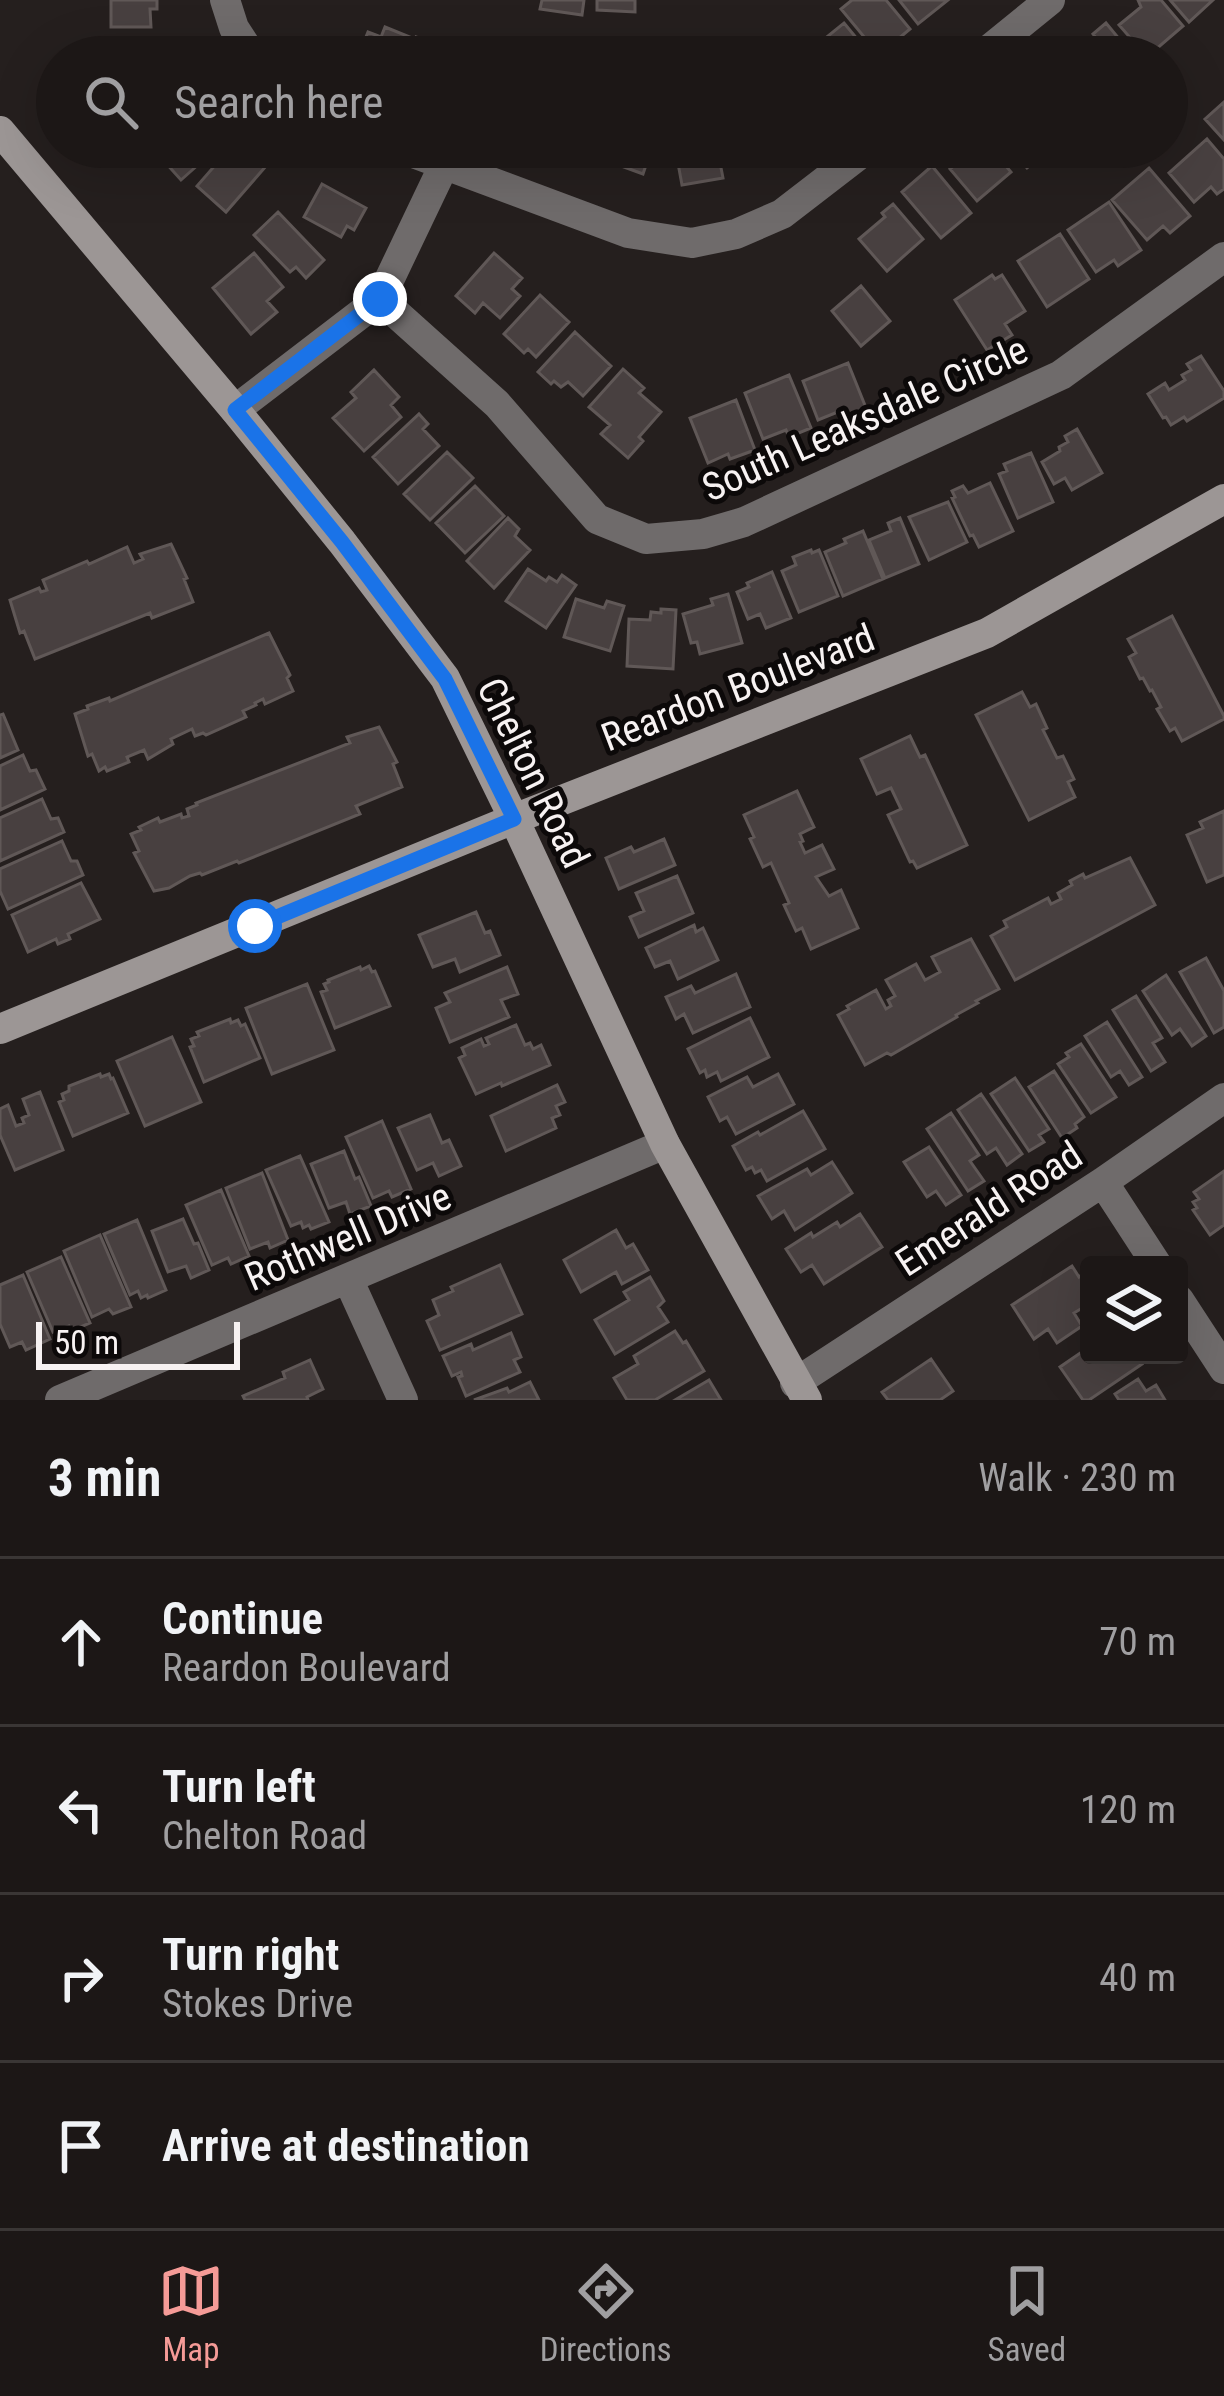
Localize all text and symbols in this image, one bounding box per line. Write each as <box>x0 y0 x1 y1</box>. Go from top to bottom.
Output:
search box <box>36 36 1188 168</box>
icon: search <box>78 69 144 135</box>
text: Search here <box>174 76 383 129</box>
route end <box>353 272 407 326</box>
street label: South Leaksdale Circle <box>695 327 1035 511</box>
street label: Reardon Boulevard <box>595 615 881 761</box>
street label: Chelton Road <box>467 671 599 875</box>
route start <box>228 899 282 953</box>
street label: Emerald Road <box>887 1132 1091 1286</box>
street label: Rothwell Drive <box>238 1173 458 1301</box>
map controls <box>1080 1256 1188 1364</box>
button: layers <box>1080 1256 1188 1364</box>
scale bar <box>36 1316 240 1369</box>
text: 50 m <box>54 1323 119 1362</box>
text: 3 min <box>48 1449 161 1508</box>
text: Walk · 230 m <box>978 1455 1176 1501</box>
text: Continue <box>162 1592 323 1645</box>
icon: ahead <box>48 1609 114 1675</box>
text: 70 m <box>1099 1619 1176 1665</box>
text: Reardon Boulevard <box>162 1645 451 1691</box>
text: Turn left <box>162 1760 316 1813</box>
icon: left <box>48 1777 114 1843</box>
text: 120 m <box>1080 1787 1176 1833</box>
text: Chelton Road <box>162 1813 367 1859</box>
text: Turn right <box>162 1928 339 1981</box>
icon: right <box>48 1945 114 2011</box>
text: 40 m <box>1099 1955 1176 2001</box>
text: Stokes Drive <box>162 1981 353 2027</box>
icon: arrive <box>48 2113 114 2179</box>
text: Arrive at destination <box>162 2119 530 2172</box>
tab: Map <box>158 2258 224 2369</box>
tab: Directions <box>540 2258 672 2369</box>
tab: Saved <box>988 2258 1066 2369</box>

